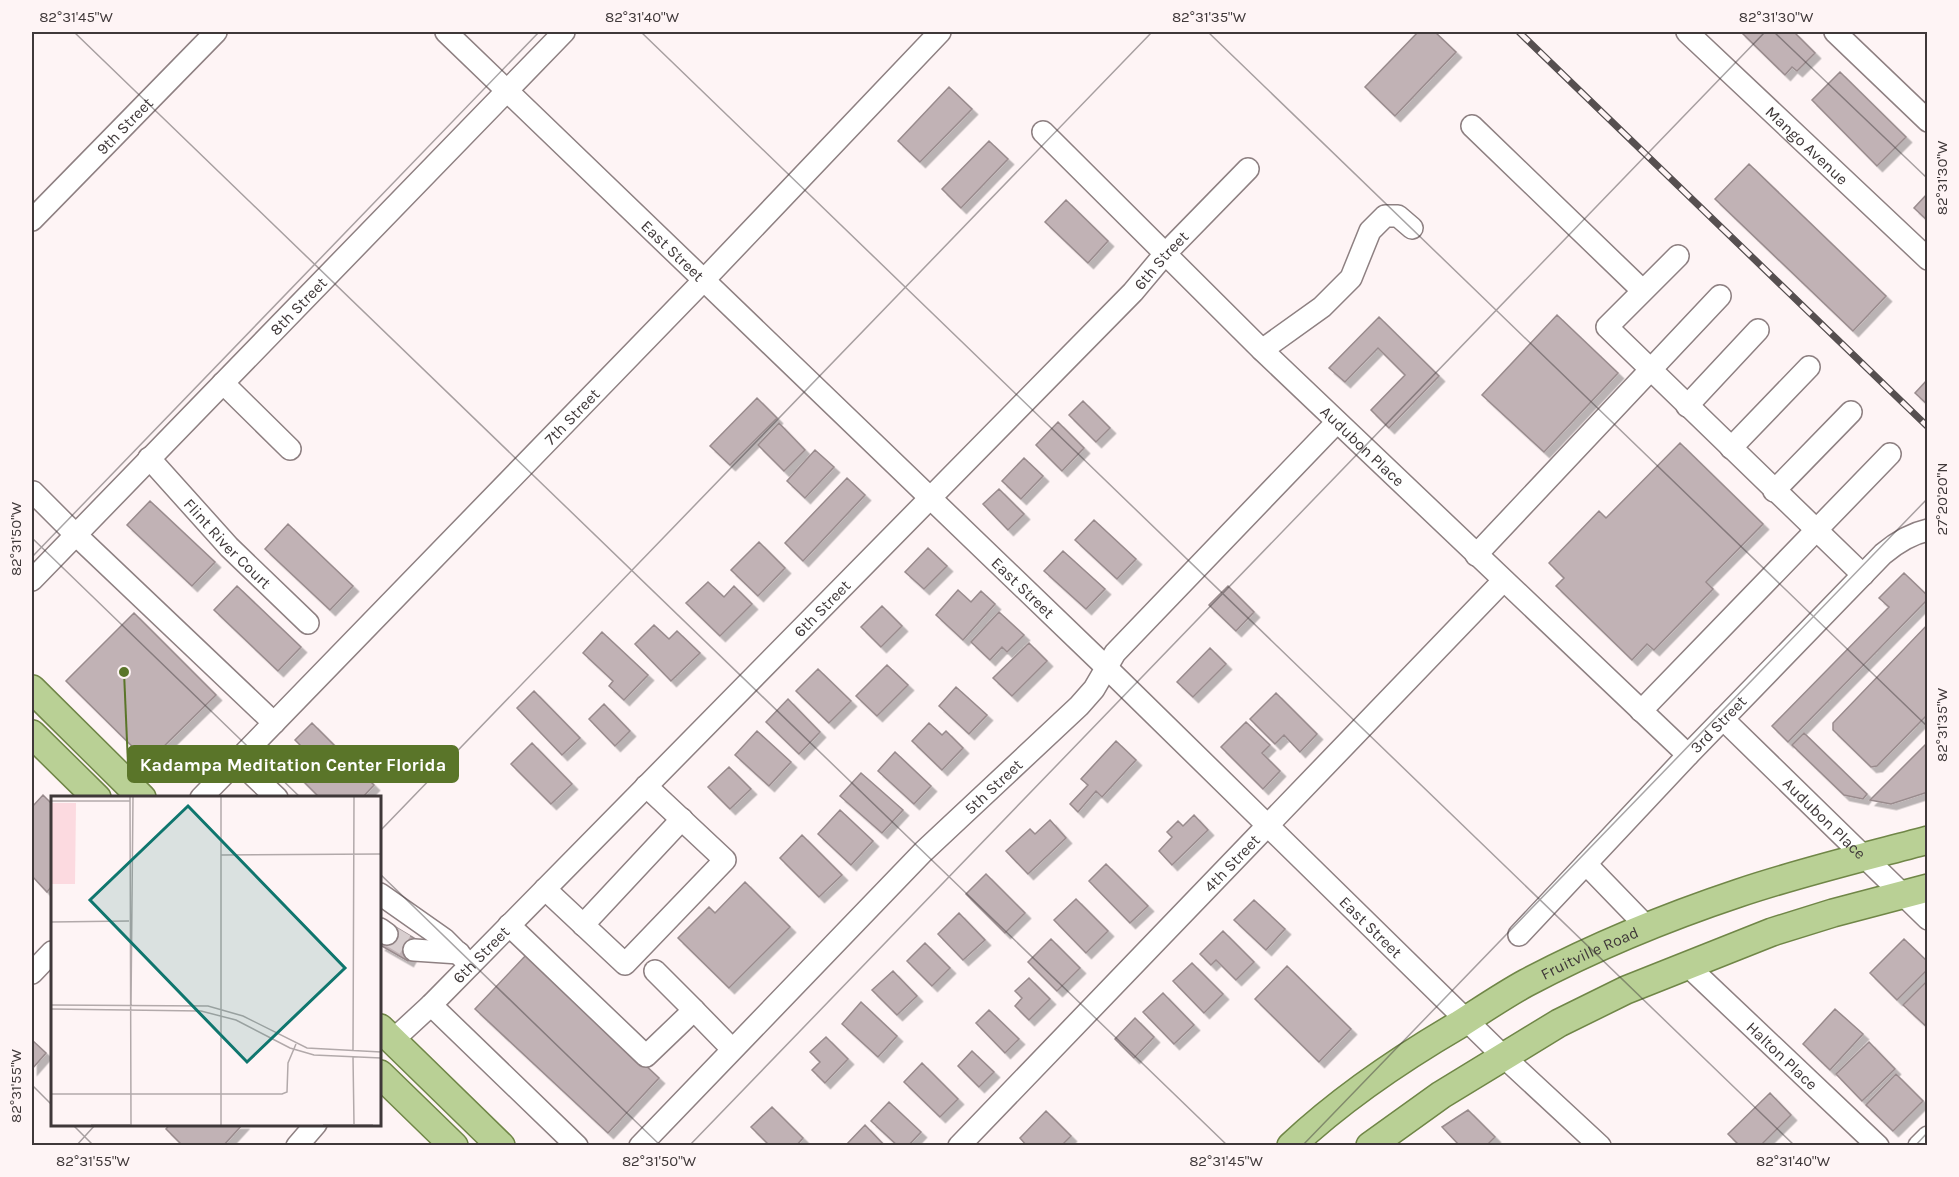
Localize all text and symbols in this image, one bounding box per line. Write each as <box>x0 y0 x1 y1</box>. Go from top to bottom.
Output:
text: 82°31'45"W <box>39 8 113 26</box>
text: 82°31'40"W <box>605 8 680 26</box>
text: 82°31'35"W <box>1172 8 1247 26</box>
text: 82°31'30"W <box>1739 8 1814 26</box>
street label: 9th Street <box>92 93 157 158</box>
street label: Mango Avenue <box>1762 102 1852 188</box>
text: 82°31'30"W <box>1933 140 1951 215</box>
street label: East Street <box>638 216 708 285</box>
street label: 6th Street <box>1130 227 1192 293</box>
street label: 8th Street <box>266 273 330 339</box>
street label: 7th Street <box>540 384 603 448</box>
street label: Audubon Place <box>1317 402 1409 490</box>
text: 27°20'20"N <box>1933 463 1951 535</box>
street label: Flint River Court <box>180 494 275 592</box>
text: 82°31'50"W <box>7 501 25 576</box>
street label: East Street <box>988 553 1059 622</box>
street label: 6th Street <box>789 576 854 641</box>
text: 82°31'35"W <box>1933 687 1951 762</box>
street label: 3rd Street <box>1686 691 1750 757</box>
callout: Kadampa Meditation Center Florida <box>128 746 458 782</box>
text: Kadampa Meditation Center Florida <box>140 754 446 776</box>
street label: 5th Street <box>960 755 1026 818</box>
street label: Audubon Place <box>1779 773 1870 863</box>
inset map <box>51 796 381 1126</box>
street label: 4th Street <box>1200 830 1264 896</box>
street label: East Street <box>1336 892 1406 962</box>
street label: 6th Street <box>449 922 513 987</box>
street label: Fruitville Road <box>1537 922 1641 983</box>
street label: Halton Place <box>1743 1017 1822 1094</box>
text: 82°31'55"W <box>7 1049 25 1123</box>
text: 82°31'55"W <box>56 1152 130 1170</box>
text: 82°31'50"W <box>622 1152 697 1170</box>
text: 82°31'45"W <box>1189 1152 1263 1170</box>
text: 82°31'40"W <box>1756 1152 1831 1170</box>

